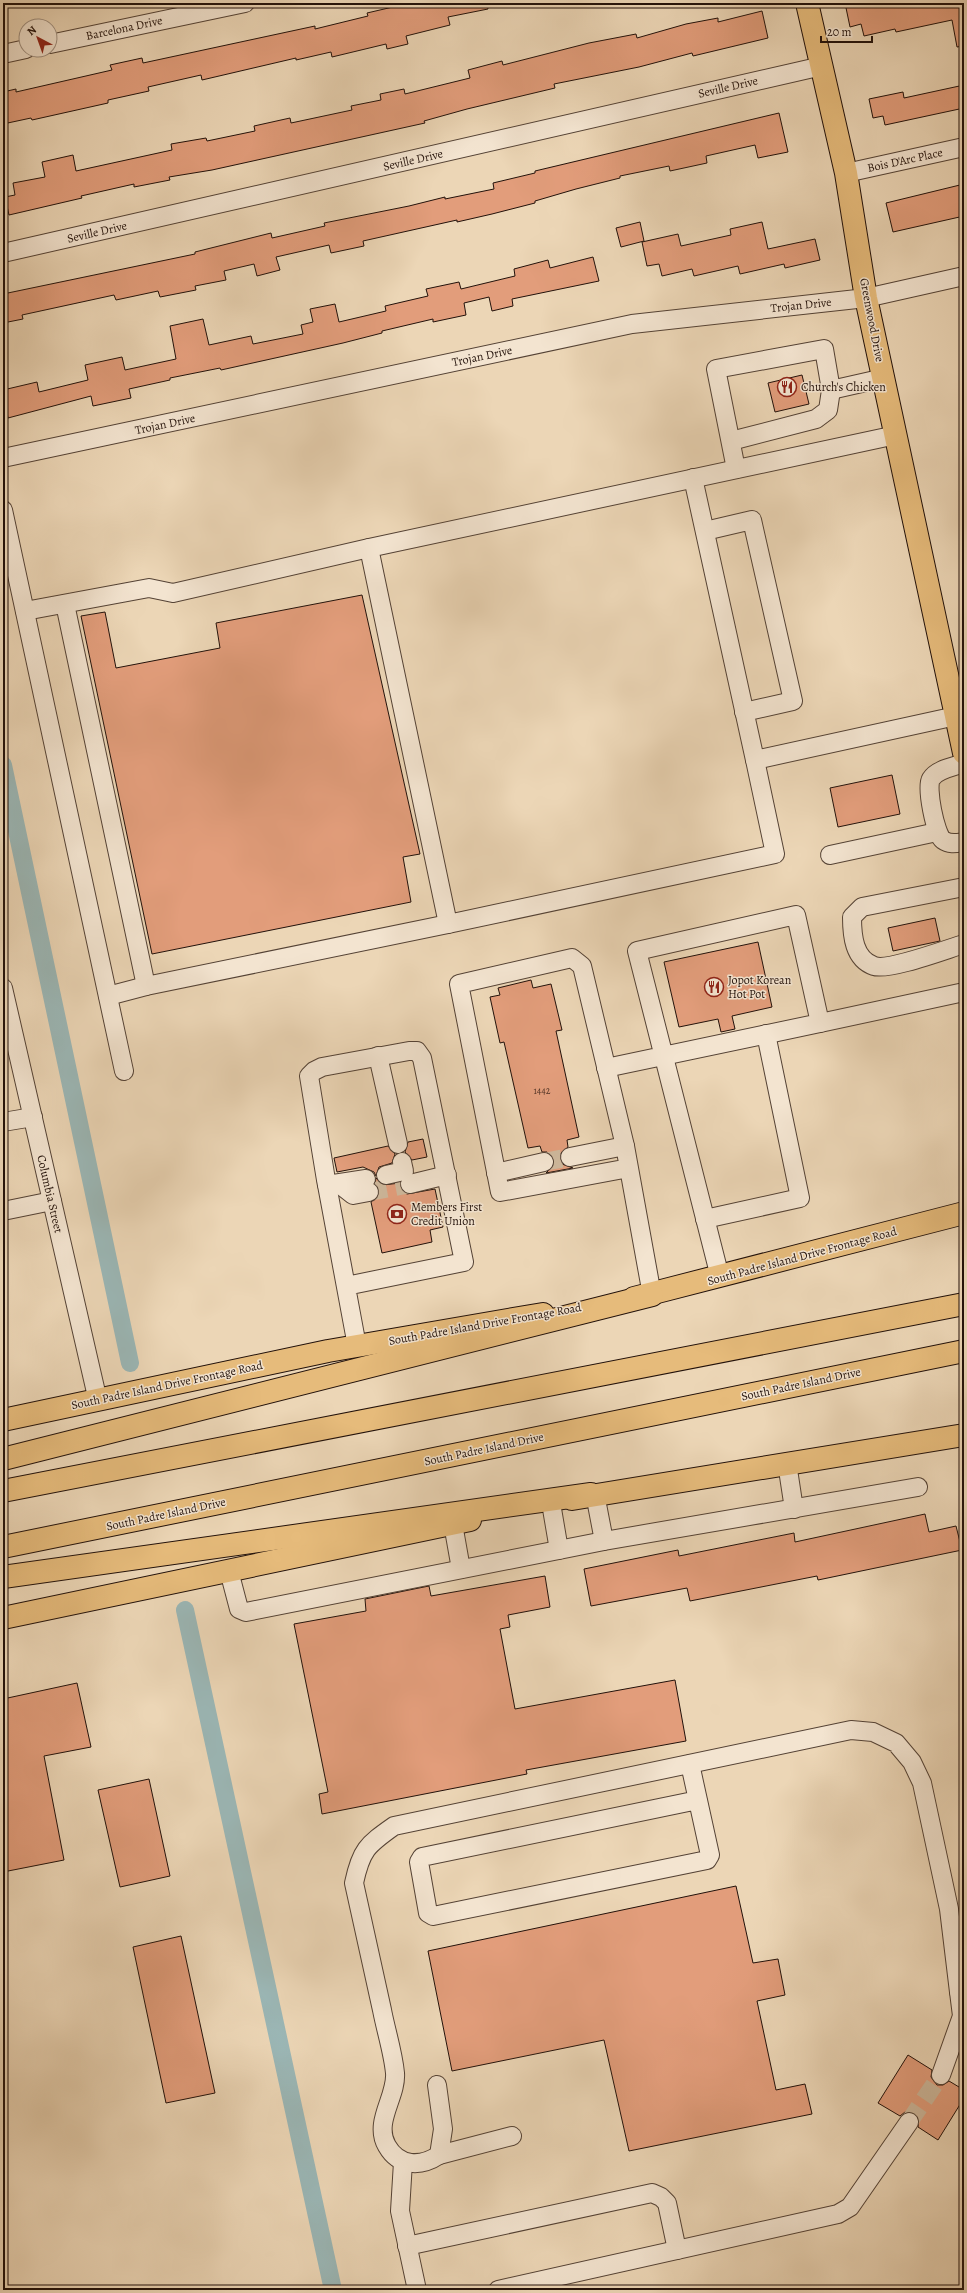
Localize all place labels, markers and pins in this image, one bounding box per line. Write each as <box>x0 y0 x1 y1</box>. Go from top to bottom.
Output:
restaurant icon: Church's Chicken <box>776 376 798 398</box>
place label: Church's Chicken <box>801 379 886 395</box>
place label: Jopot Korean Hot Pot <box>728 972 792 1002</box>
restaurant icon: Jopot Korean Hot Pot <box>703 976 725 998</box>
place label: Members First Credit Union <box>411 1199 482 1229</box>
bank icon: Members First Credit Union <box>386 1203 408 1225</box>

